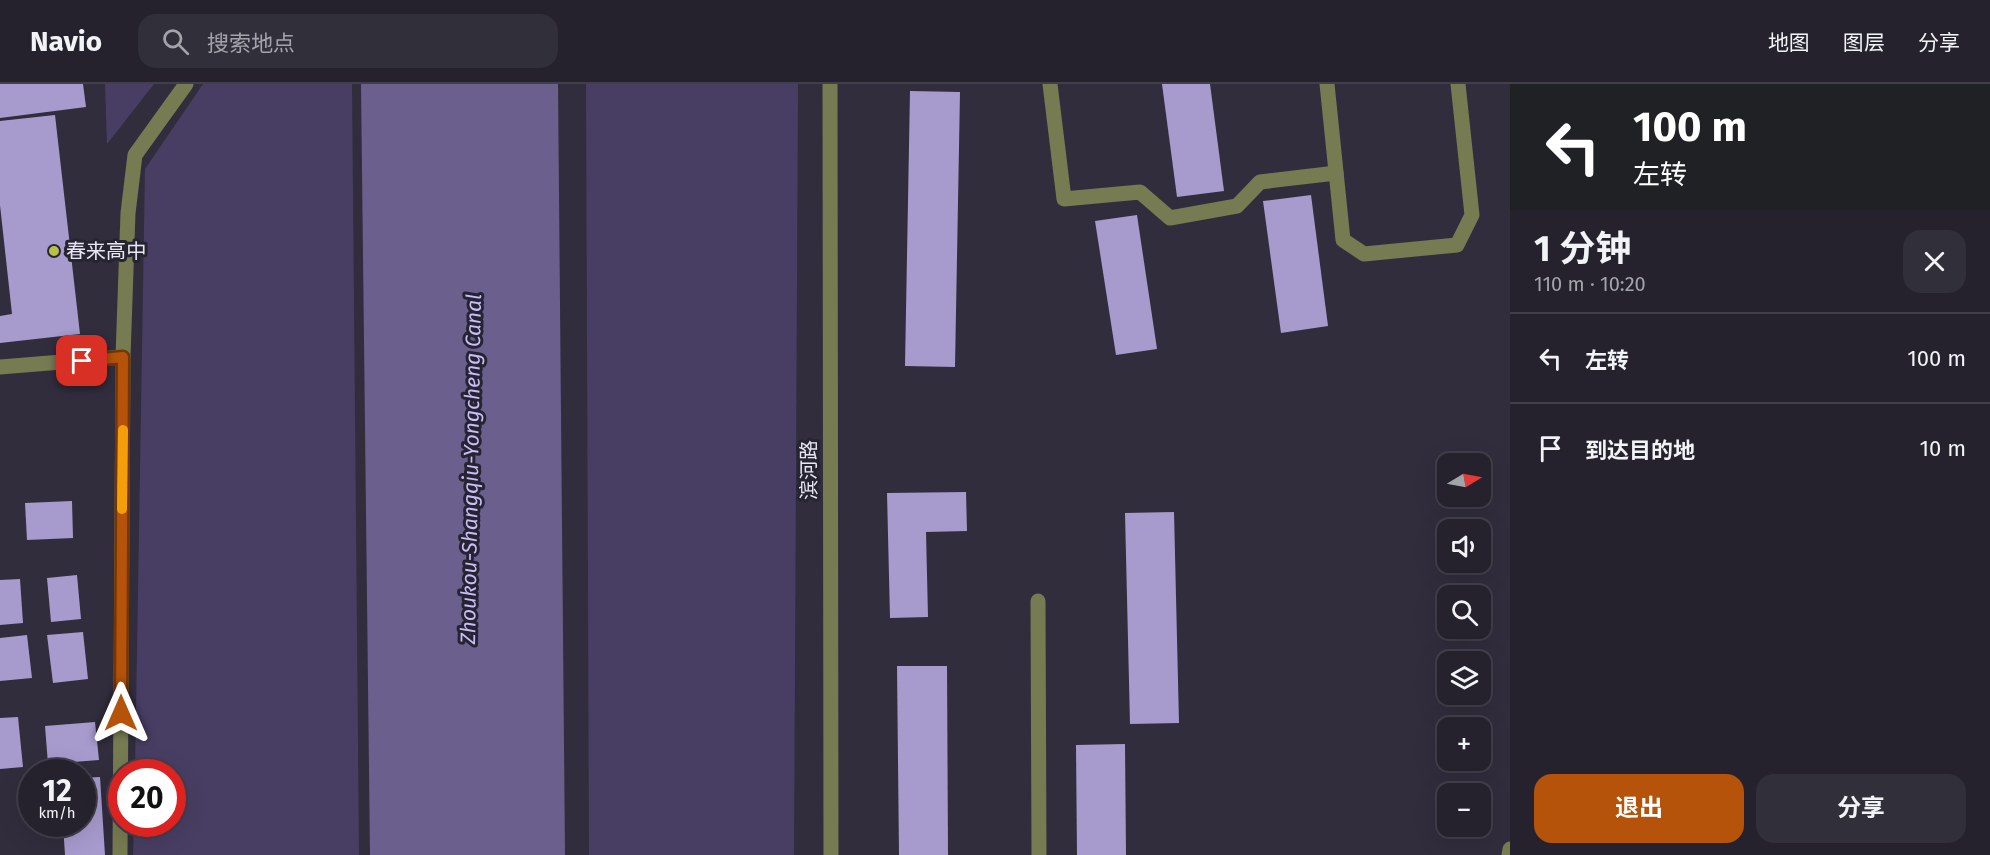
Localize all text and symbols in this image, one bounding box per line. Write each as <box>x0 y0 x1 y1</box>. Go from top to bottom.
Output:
search box <box>138 14 558 68</box>
text: Navio <box>30 25 102 58</box>
icon: search <box>159 25 192 58</box>
text: 搜索地点 <box>207 30 295 57</box>
text: 地图 <box>1768 30 1810 56</box>
text: 图层 <box>1843 30 1885 56</box>
text: 分享 <box>1918 30 1960 56</box>
text: 100 m <box>1633 102 1747 152</box>
icon: left <box>1534 108 1612 186</box>
text: 左转 <box>1633 159 1687 191</box>
text: 1 分钟 <box>1534 227 1631 271</box>
button: close <box>1903 230 1966 293</box>
place label: 春来高中 <box>66 239 146 263</box>
marker: 春来高中 <box>47 244 61 258</box>
text: 110 m · 10:20 <box>1534 272 1646 296</box>
water label: Zhoukou-Shangqiu-Yongcheng Canal <box>455 294 487 645</box>
pin <box>56 335 107 386</box>
icon: left <box>1534 342 1567 375</box>
icon: arrive <box>65 344 98 377</box>
text: 100 m <box>1907 345 1966 372</box>
text: 左转 <box>1585 347 1629 374</box>
icon: arrive <box>1534 432 1567 465</box>
text: 10 m <box>1920 435 1966 462</box>
text: 到达目的地 <box>1585 437 1695 464</box>
street label: 滨河路 <box>797 440 821 500</box>
north arrow <box>1437 453 1491 507</box>
map controls <box>1437 453 1491 837</box>
button: sound <box>1437 519 1491 573</box>
button: search <box>1437 585 1491 639</box>
button: layers <box>1437 651 1491 705</box>
position arrow <box>89 681 153 745</box>
button: + <box>1437 717 1491 771</box>
speed limit sign: 20 <box>108 759 186 837</box>
text: 12 <box>42 773 72 809</box>
button: 退出 <box>1534 774 1744 843</box>
button: 分享 <box>1756 774 1966 843</box>
button: − <box>1437 783 1491 837</box>
text: km/h <box>38 804 76 822</box>

